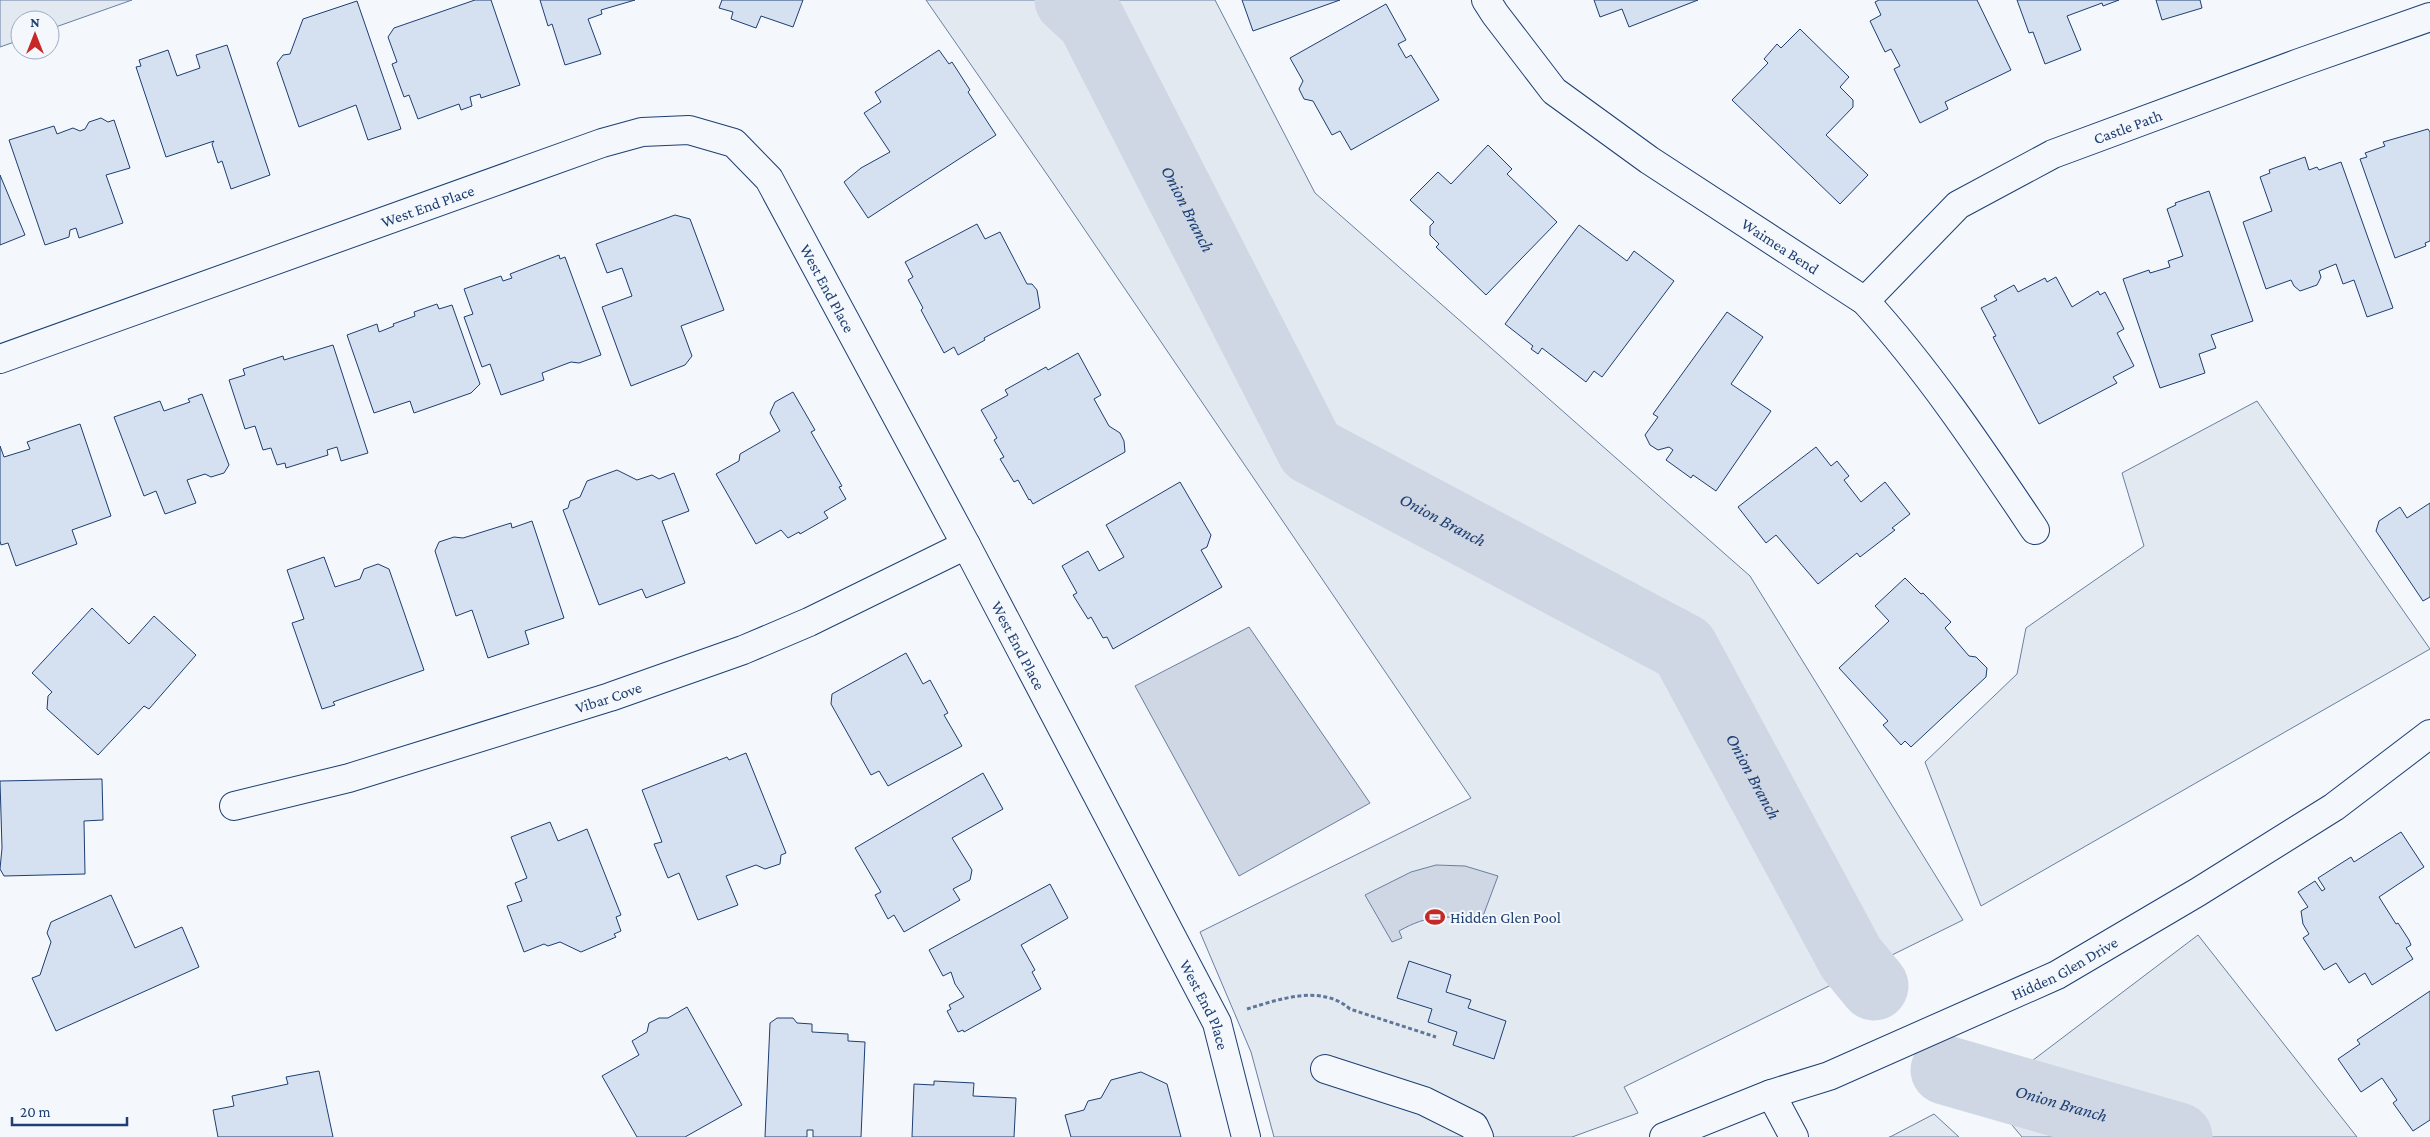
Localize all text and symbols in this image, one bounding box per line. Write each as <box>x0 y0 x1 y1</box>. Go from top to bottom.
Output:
north arrow <box>10 10 60 60</box>
text: N <box>30 14 40 30</box>
street label: Castle Path <box>2091 106 2165 147</box>
water label: Onion Branch <box>1157 162 1218 256</box>
street label: West End Place <box>379 181 476 230</box>
street label: Waimea Bend <box>1739 214 1823 277</box>
street label: West End Place <box>797 241 858 335</box>
water label: Onion Branch <box>1396 489 1490 551</box>
street label: West End Place <box>988 598 1049 692</box>
street label: Vibar Cove <box>573 678 644 716</box>
water label: Onion Branch <box>1722 730 1785 823</box>
sports icon: Hidden Glen Pool <box>1424 906 1446 928</box>
place label: Hidden Glen Pool <box>1450 909 1561 926</box>
street label: Hidden Glen Drive <box>2008 933 2120 1003</box>
street label: West End Place <box>1177 957 1232 1051</box>
water label: Onion Branch <box>2013 1081 2110 1126</box>
scale bar <box>12 1094 128 1126</box>
text: 20 m <box>20 1104 51 1120</box>

